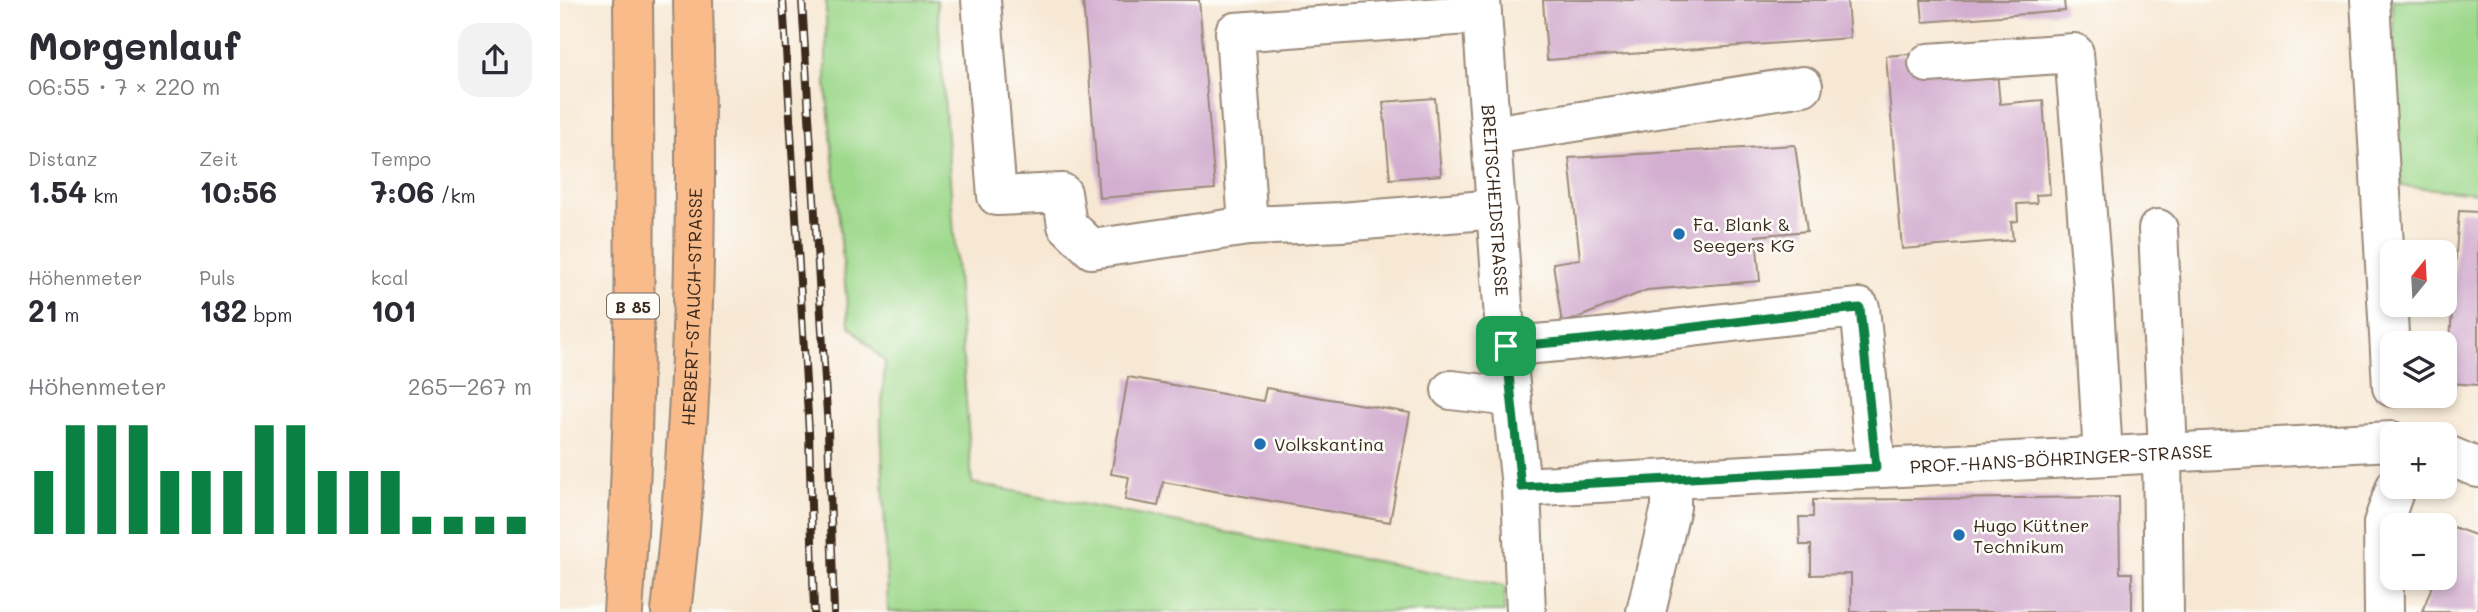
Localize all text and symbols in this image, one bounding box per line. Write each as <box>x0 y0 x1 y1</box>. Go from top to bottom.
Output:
text: Morgenlauf <box>28 20 240 70</box>
button: share <box>458 23 532 97</box>
text: 06:55 · 7 × 220 m <box>28 71 220 101</box>
street label: BREITSCHEIDSTRASSE <box>1477 104 1514 297</box>
text: Distanz <box>28 146 97 171</box>
text: Zeit <box>199 146 238 171</box>
text: Tempo <box>371 146 431 171</box>
text: 1.54 <box>28 171 87 211</box>
text: 10:56 <box>199 171 277 211</box>
text: 7:06 <box>371 171 434 211</box>
text: km <box>87 183 118 208</box>
text: /km <box>434 183 476 208</box>
street label: HERBERT-STAUCH-STRASSE <box>675 188 707 427</box>
place label: Fa. Blank & Seegers KG <box>1693 212 1795 257</box>
marker: Fa. Blank & Seegers KG <box>1671 226 1687 242</box>
north arrow <box>2380 240 2457 317</box>
map controls <box>2380 240 2457 590</box>
text: Höhenmeter <box>28 265 142 290</box>
text: Puls <box>199 265 235 290</box>
text: kcal <box>371 265 409 290</box>
text: 21 <box>28 290 58 330</box>
text: 132 <box>199 290 247 330</box>
text: 101 <box>371 290 417 330</box>
road number: B 85 <box>607 294 659 318</box>
text: m <box>58 302 79 327</box>
text: bpm <box>247 302 292 327</box>
pin <box>1476 316 1536 376</box>
icon: arrive <box>1487 327 1525 365</box>
button: layers <box>2380 331 2457 408</box>
text: Höhenmeter <box>28 371 166 401</box>
text: 265–267 m <box>408 371 532 401</box>
button: + <box>2380 422 2457 499</box>
place label: Volkskantina <box>1274 432 1384 456</box>
marker: Volkskantina <box>1252 436 1268 452</box>
street label: PROF.-HANS-BÖHRINGER-STRASSE <box>1909 438 2213 478</box>
place label: Hugo Küttner Technikum <box>1973 513 2089 558</box>
button: − <box>2380 513 2457 590</box>
marker: Hugo Küttner Technikum <box>1951 527 1967 543</box>

